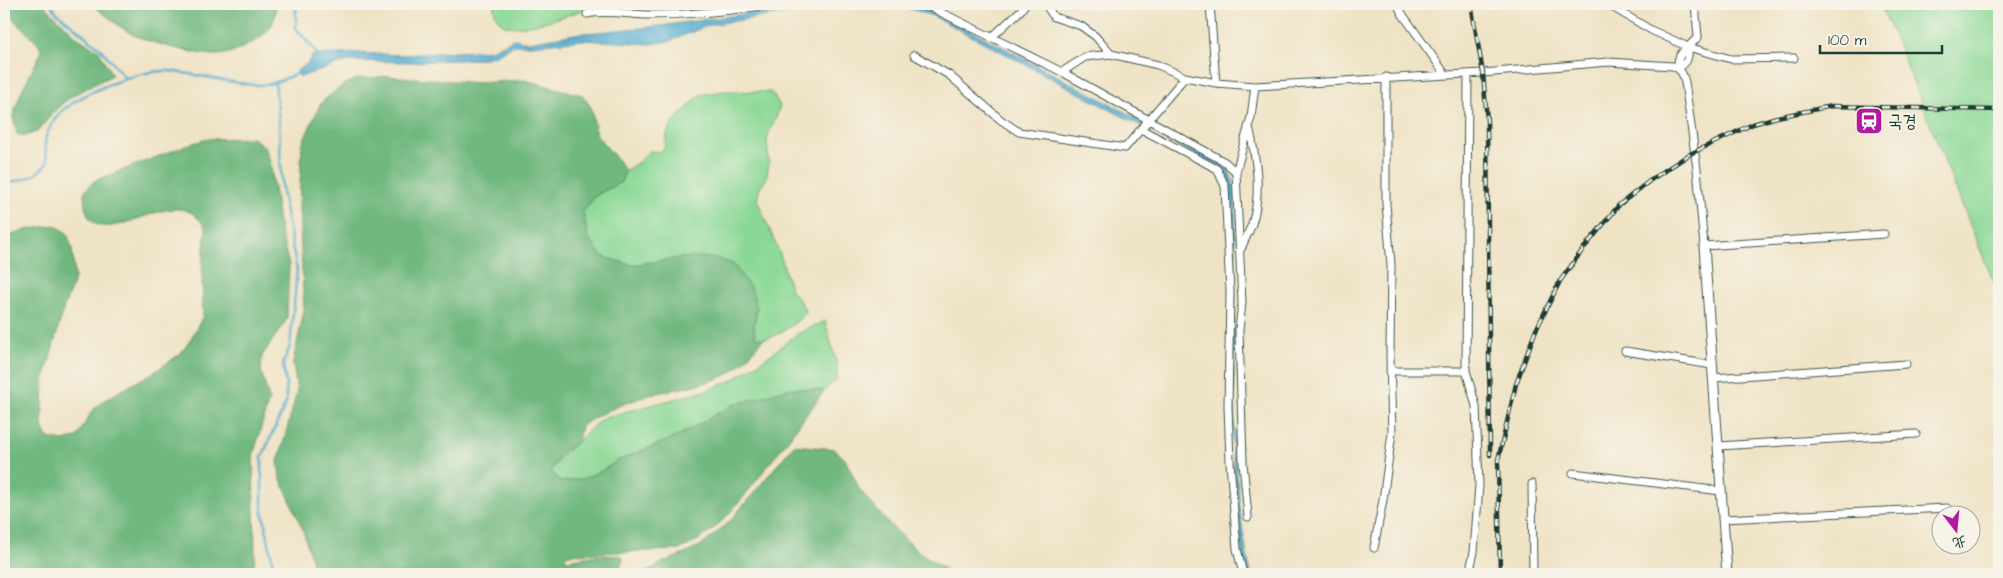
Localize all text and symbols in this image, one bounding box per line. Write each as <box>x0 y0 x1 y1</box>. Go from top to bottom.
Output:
scale bar <box>1820 22 1943 54</box>
text: 100 m <box>1828 30 1867 51</box>
station icon: 국경 <box>1854 106 1884 136</box>
place label: 국경 <box>1888 109 1917 134</box>
north arrow <box>1930 506 1980 556</box>
text: 北 <box>1950 530 1969 553</box>

